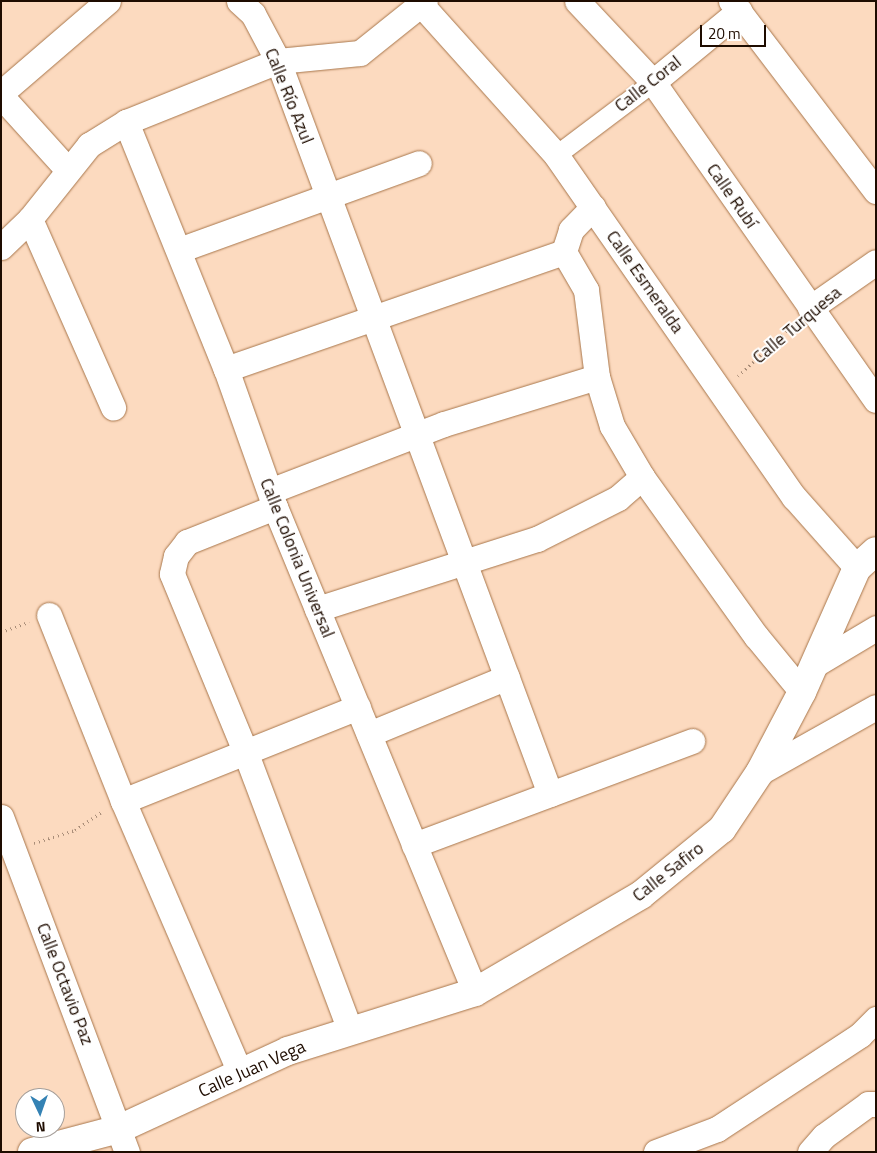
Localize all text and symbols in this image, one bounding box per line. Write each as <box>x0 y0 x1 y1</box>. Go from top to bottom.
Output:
scale bar <box>702 15 768 47</box>
text: 20 m <box>708 22 741 45</box>
street label: Calle Río Azul <box>260 45 318 147</box>
street label: Calle Coral <box>610 51 686 117</box>
street label: Calle Rubí <box>702 159 762 233</box>
street label: Calle Esmeralda <box>602 226 688 338</box>
street label: Calle Turquesa <box>748 282 846 368</box>
street label: Calle Colonia Universal <box>255 475 339 641</box>
street label: Calle Safiro <box>628 838 708 906</box>
street label: Calle Octavio Paz <box>32 920 98 1048</box>
street label: Calle Juan Vega <box>195 1036 309 1102</box>
north arrow <box>15 1088 65 1138</box>
text: N <box>35 1117 46 1138</box>

